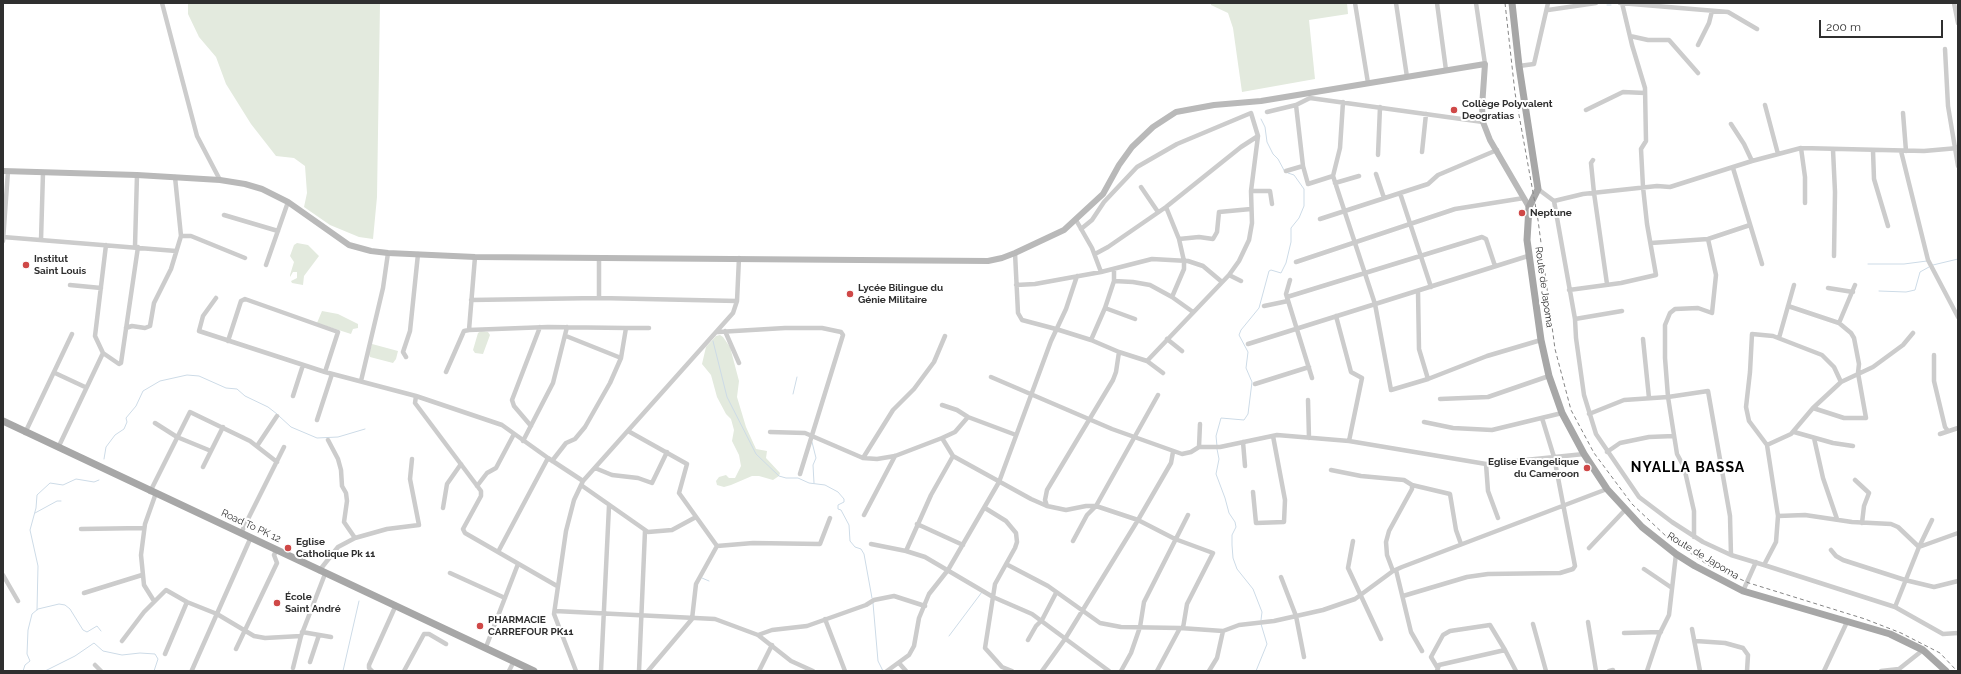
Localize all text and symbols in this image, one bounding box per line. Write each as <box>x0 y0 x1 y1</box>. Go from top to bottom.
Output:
scale bar <box>1821 12 1945 38</box>
text: 200 m <box>1826 20 1861 34</box>
place label: Collège Polyvalent Deogratias <box>1462 98 1553 122</box>
marker: Collège Polyvalent Deogratias <box>1449 105 1459 115</box>
place label: Neptune <box>1530 207 1572 219</box>
marker: Neptune <box>1517 208 1527 218</box>
street label: Route de Japoma <box>1532 246 1556 328</box>
place label: Institut Saint Louis <box>34 253 86 276</box>
marker: Institut Saint Louis <box>21 260 31 270</box>
place label: Lycée Bilingue du Génie Militaire <box>858 282 943 306</box>
marker: Lycée Bilingue du Génie Militaire <box>845 289 855 299</box>
place label: Eglise Evangelique du Cameroon <box>1488 456 1579 480</box>
district label: NYALLA BASSA <box>1631 460 1745 476</box>
marker: Eglise Evangelique du Cameroon <box>1582 463 1592 473</box>
street label: Road To PK 12 <box>219 507 283 545</box>
street label: Route de Japoma <box>1665 530 1741 582</box>
place label: Eglise Catholique Pk 11 <box>296 536 375 560</box>
marker: Eglise Catholique Pk 11 <box>283 543 293 553</box>
place label: École Saint André <box>285 591 341 614</box>
marker: École Saint André <box>272 598 282 608</box>
place label: PHARMACIE CARREFOUR PK11 <box>488 614 573 638</box>
marker: PHARMACIE CARREFOUR PK11 <box>475 621 485 631</box>

